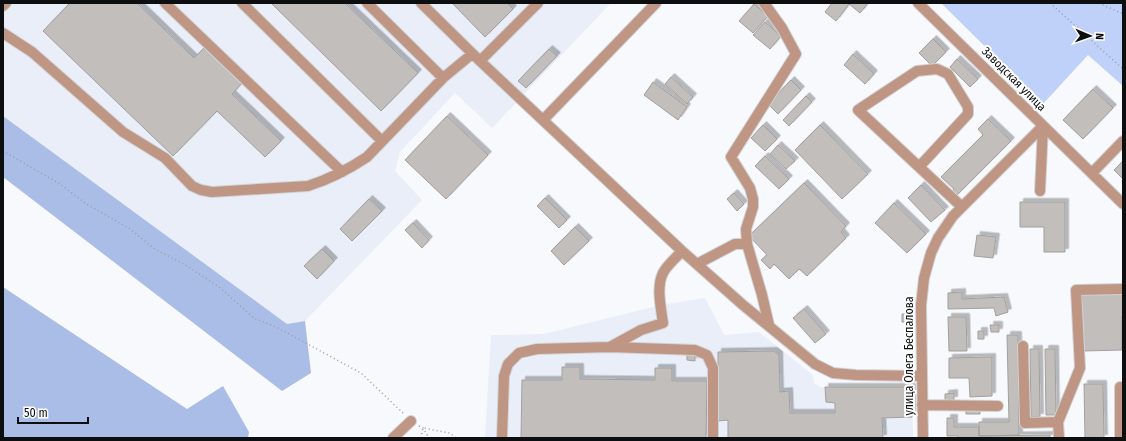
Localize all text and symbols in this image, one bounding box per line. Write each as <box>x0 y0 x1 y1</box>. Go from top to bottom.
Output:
north arrow <box>1070 16 1110 56</box>
text: N <box>1093 33 1106 40</box>
street label: Заводская улица <box>979 44 1049 114</box>
street label: улица Олега Беспалова <box>902 296 916 416</box>
scale bar <box>18 399 88 425</box>
text: 50 m <box>24 406 48 420</box>

